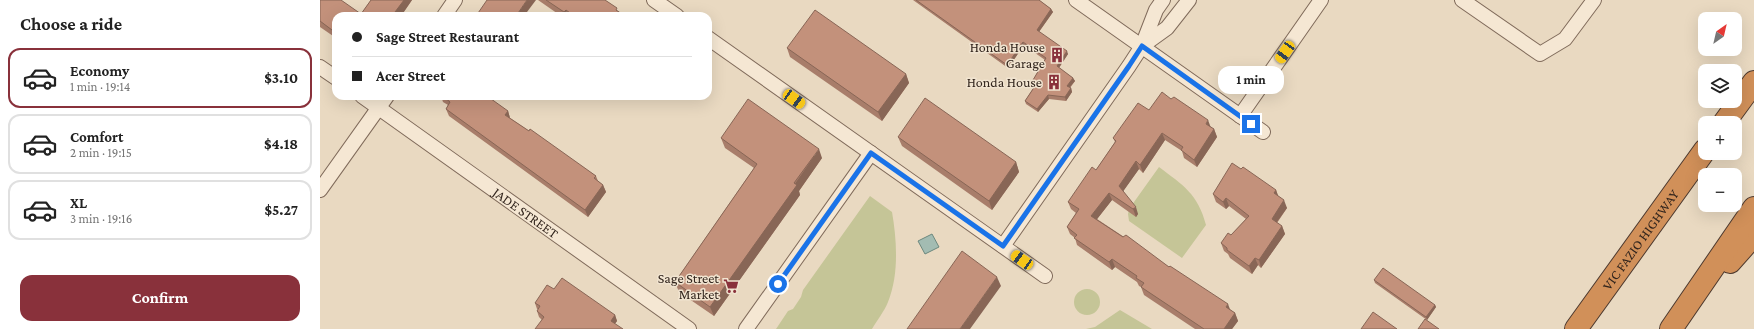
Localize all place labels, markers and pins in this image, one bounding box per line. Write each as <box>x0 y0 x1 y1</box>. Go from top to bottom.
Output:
place label: Honda House Garage <box>970 39 1045 71</box>
building icon: Honda House Garage <box>1048 46 1066 64</box>
building icon: Honda House <box>1045 73 1063 91</box>
place label: Honda House <box>967 74 1042 90</box>
place label: Sage Street Market <box>658 270 719 302</box>
supermarket icon: Sage Street Market <box>722 277 740 295</box>

